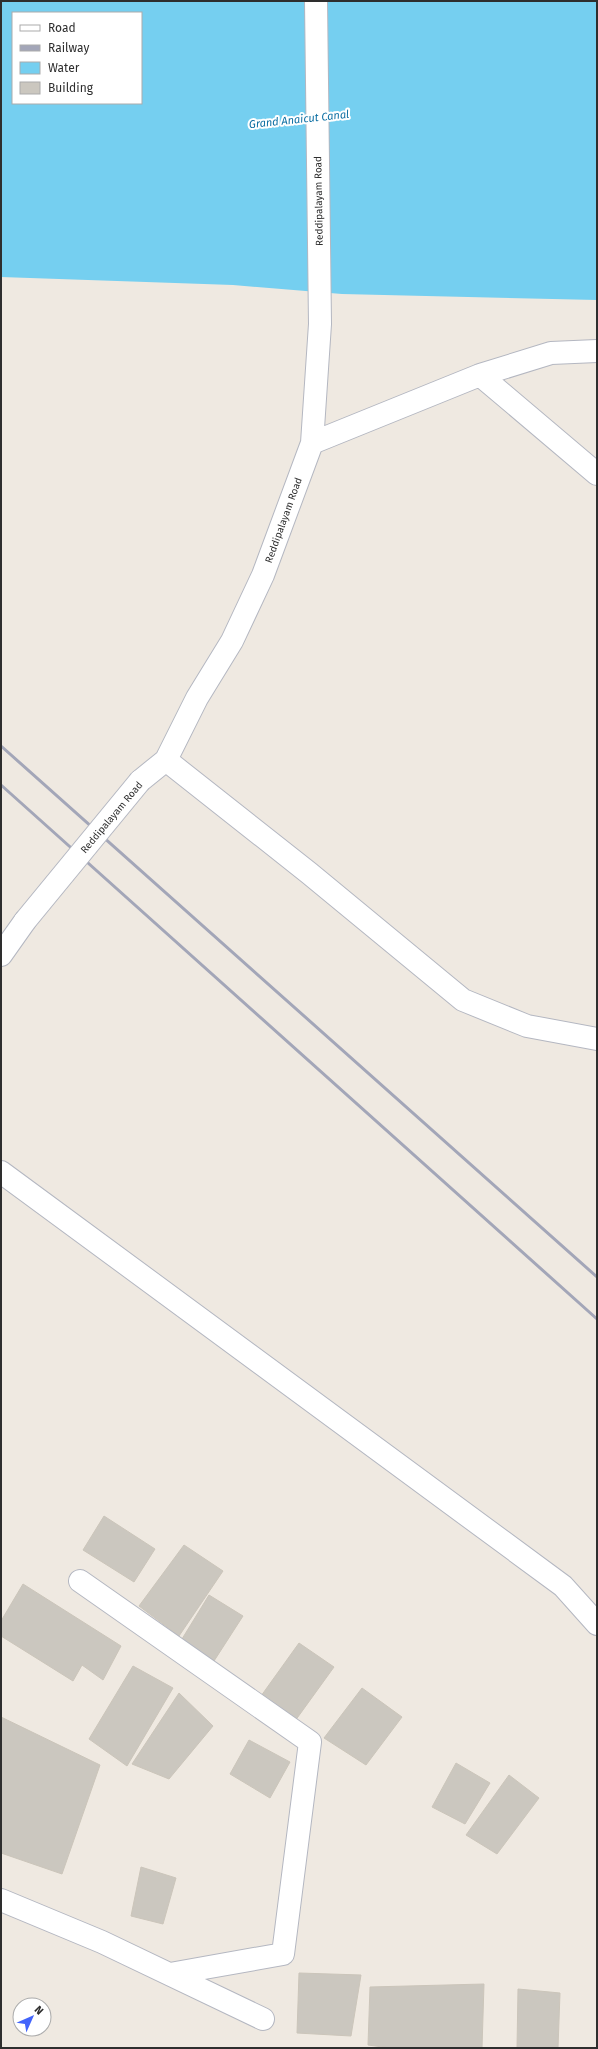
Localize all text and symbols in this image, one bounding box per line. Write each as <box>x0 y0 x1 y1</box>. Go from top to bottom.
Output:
legend <box>12 12 142 104</box>
text: Road <box>48 21 76 35</box>
text: Railway <box>48 41 89 55</box>
text: Water <box>48 61 80 75</box>
text: Building <box>48 81 94 95</box>
water label: Grand Anaicut Canal <box>248 108 350 131</box>
street label: Reddipalayam Road <box>312 156 326 246</box>
street label: Reddipalayam Road <box>263 476 305 565</box>
street label: Reddipalayam Road <box>78 779 145 856</box>
north arrow <box>12 1997 52 2037</box>
text: N <box>32 2003 46 2017</box>

